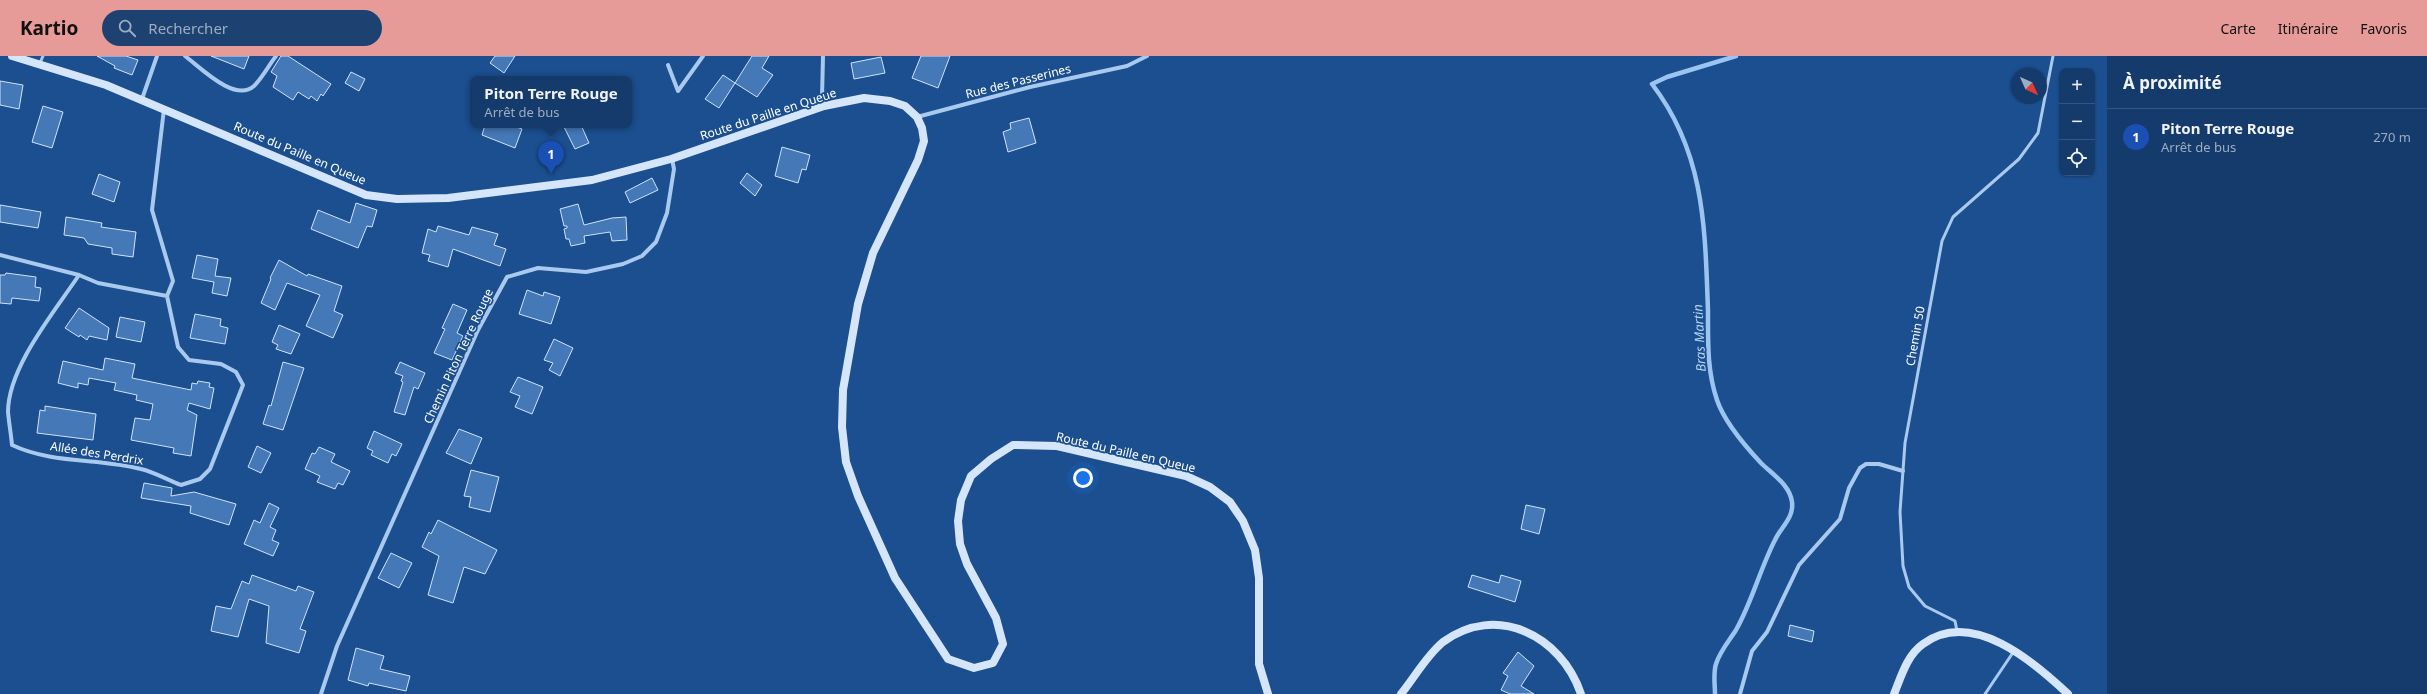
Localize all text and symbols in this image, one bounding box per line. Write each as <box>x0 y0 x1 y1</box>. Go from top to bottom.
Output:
search box <box>102 10 382 46</box>
text: Kartio <box>20 15 78 41</box>
icon: search <box>116 17 138 39</box>
text: Rechercher <box>148 18 228 38</box>
text: Carte <box>2220 19 2256 38</box>
text: Itinéraire <box>2278 19 2338 38</box>
text: Favoris <box>2360 19 2407 38</box>
street label: Rue des Passerines <box>964 60 1073 102</box>
north arrow <box>2011 68 2047 104</box>
map controls <box>2059 68 2095 176</box>
button: + <box>2059 68 2095 104</box>
text: À proximité <box>2123 71 2222 94</box>
popup <box>470 76 632 128</box>
text: Piton Terre Rouge <box>484 83 618 103</box>
street label: Route du Paille en Queue <box>698 84 839 144</box>
text: Arrêt de bus <box>484 103 560 121</box>
button: − <box>2059 104 2095 140</box>
street label: Route du Paille en Queue <box>231 117 369 189</box>
text: Piton Terre Rouge <box>2161 118 2294 138</box>
text: 1 <box>2132 128 2140 146</box>
text: 270 m <box>2373 128 2411 146</box>
text: Arrêt de bus <box>2161 138 2236 156</box>
button: locate <box>2059 140 2095 176</box>
pin: 1 <box>538 141 564 174</box>
street label: Chemin Piton Terre Rouge <box>419 285 497 426</box>
water label: Bras Martin <box>1688 304 1710 372</box>
street label: Chemin 50 <box>1901 305 1929 367</box>
street label: Route du Paille en Queue <box>1055 428 1198 476</box>
street label: Allée des Perdrix <box>49 437 145 469</box>
your location <box>1073 468 1093 488</box>

